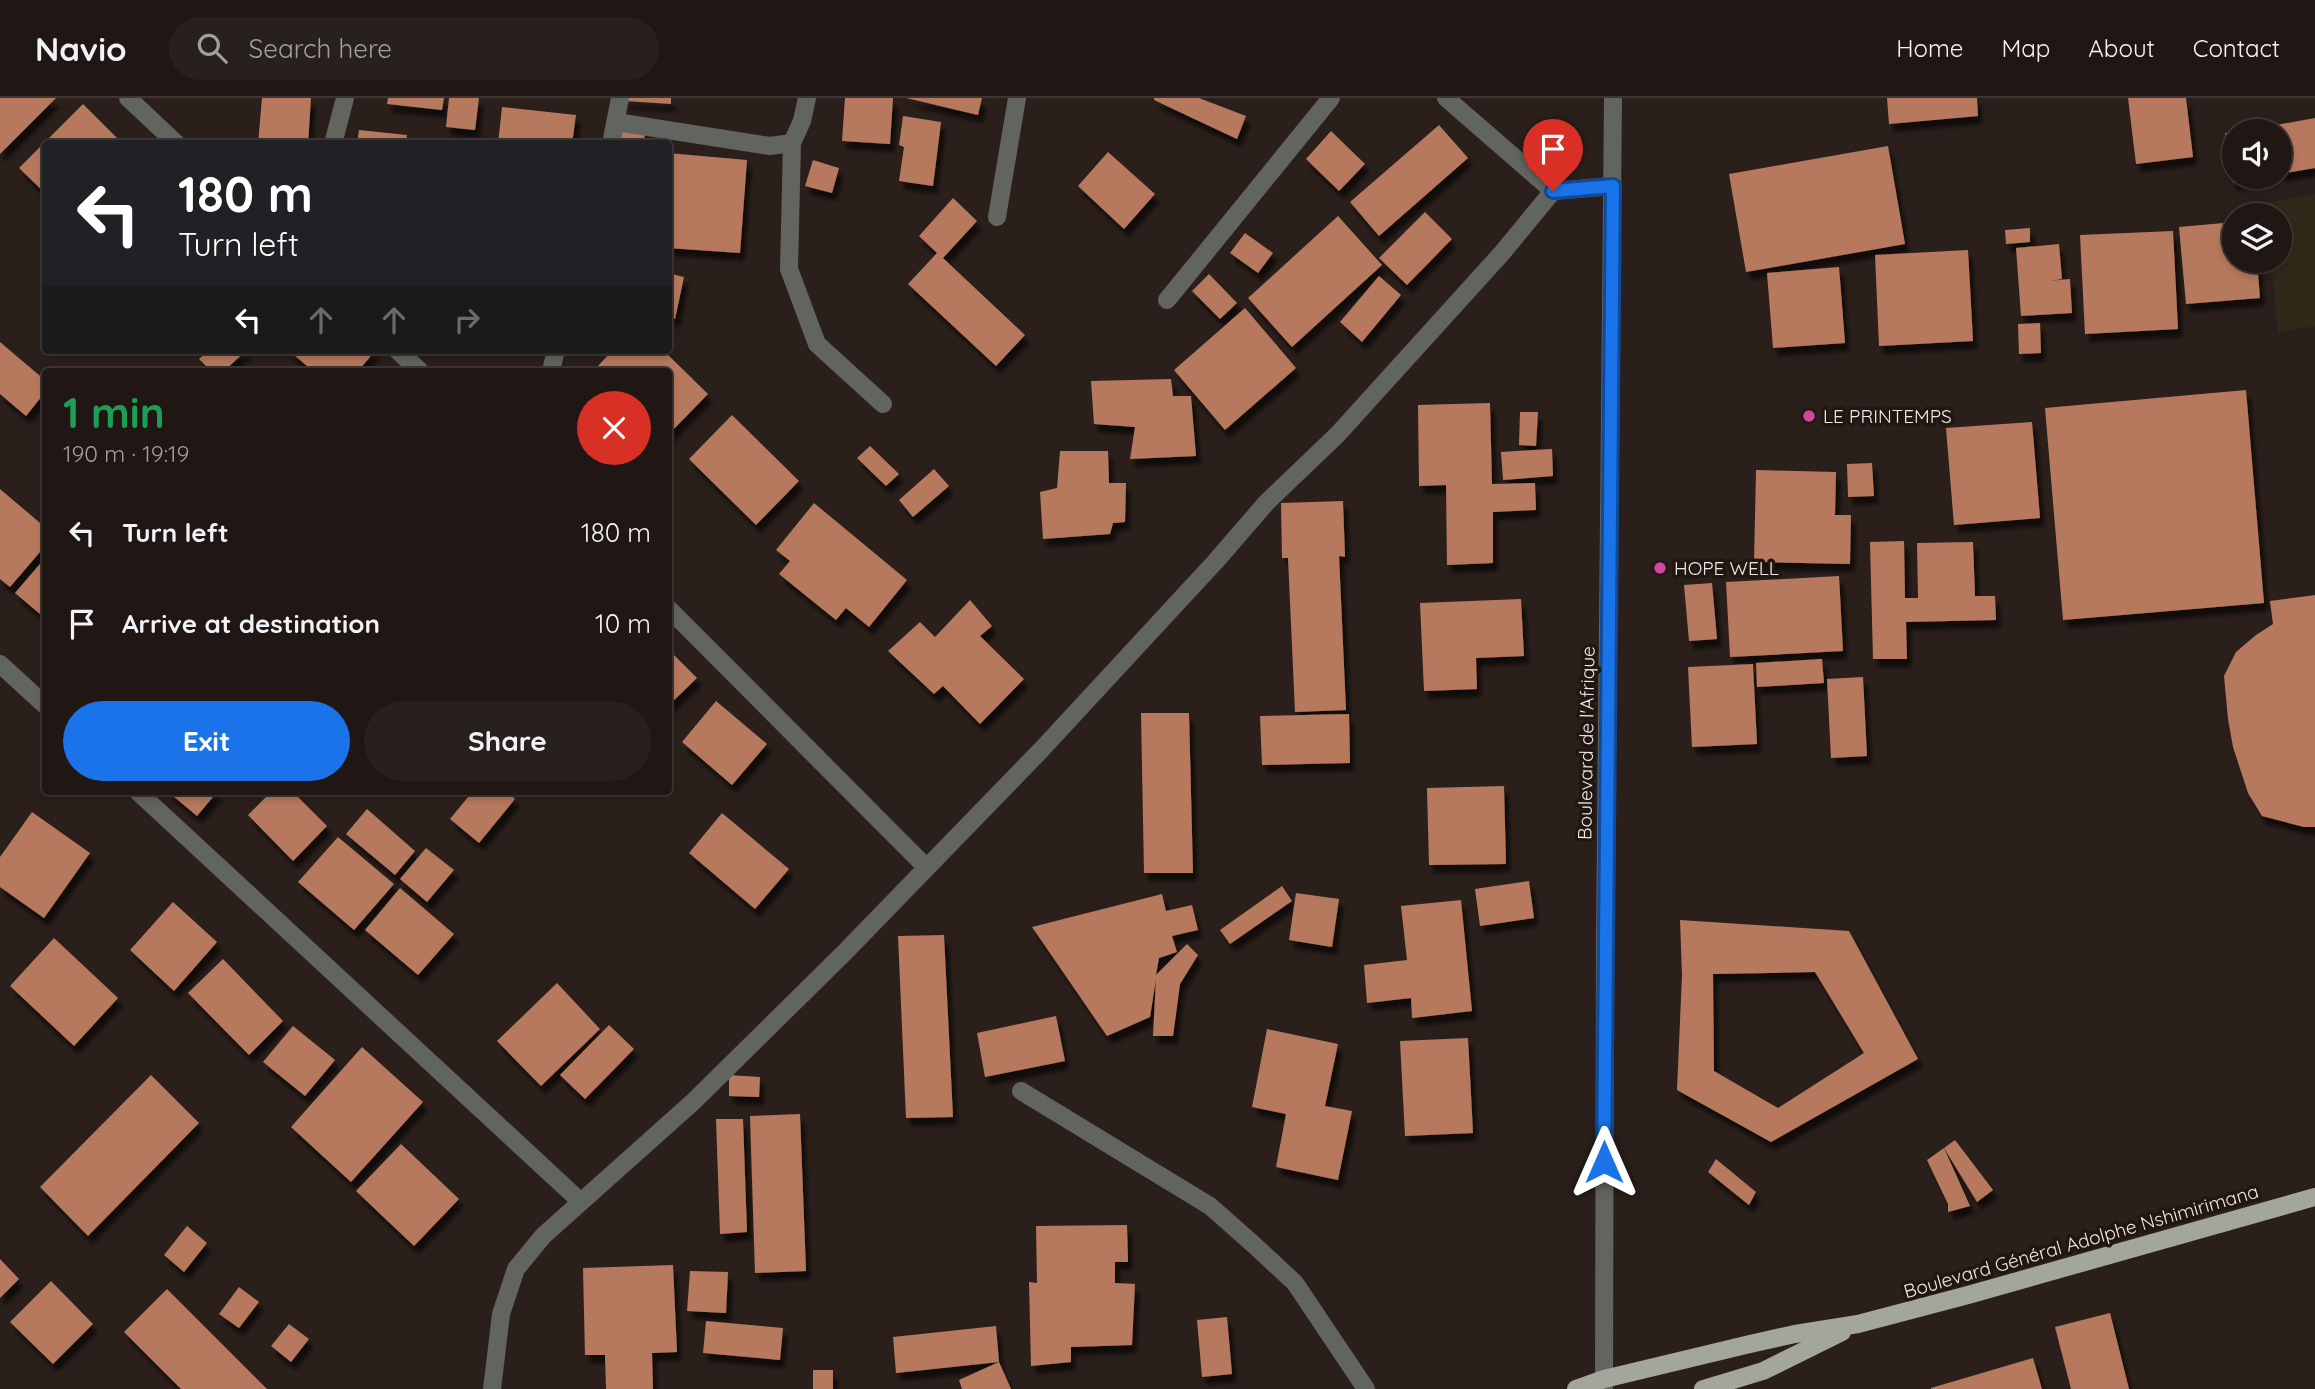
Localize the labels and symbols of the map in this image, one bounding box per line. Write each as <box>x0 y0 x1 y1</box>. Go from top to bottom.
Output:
pin <box>1523 119 1583 191</box>
place label: LE PRINTEMPS <box>1823 404 1952 428</box>
marker: LE PRINTEMPS <box>1801 408 1817 424</box>
place label: HOPE WELL <box>1674 556 1779 580</box>
marker: HOPE WELL <box>1652 560 1668 576</box>
street label: Boulevard de l'Afrique <box>1572 646 1600 840</box>
position arrow <box>1567 1125 1641 1199</box>
street label: Boulevard Général Adolphe Nshimirimana <box>1901 1179 2261 1303</box>

